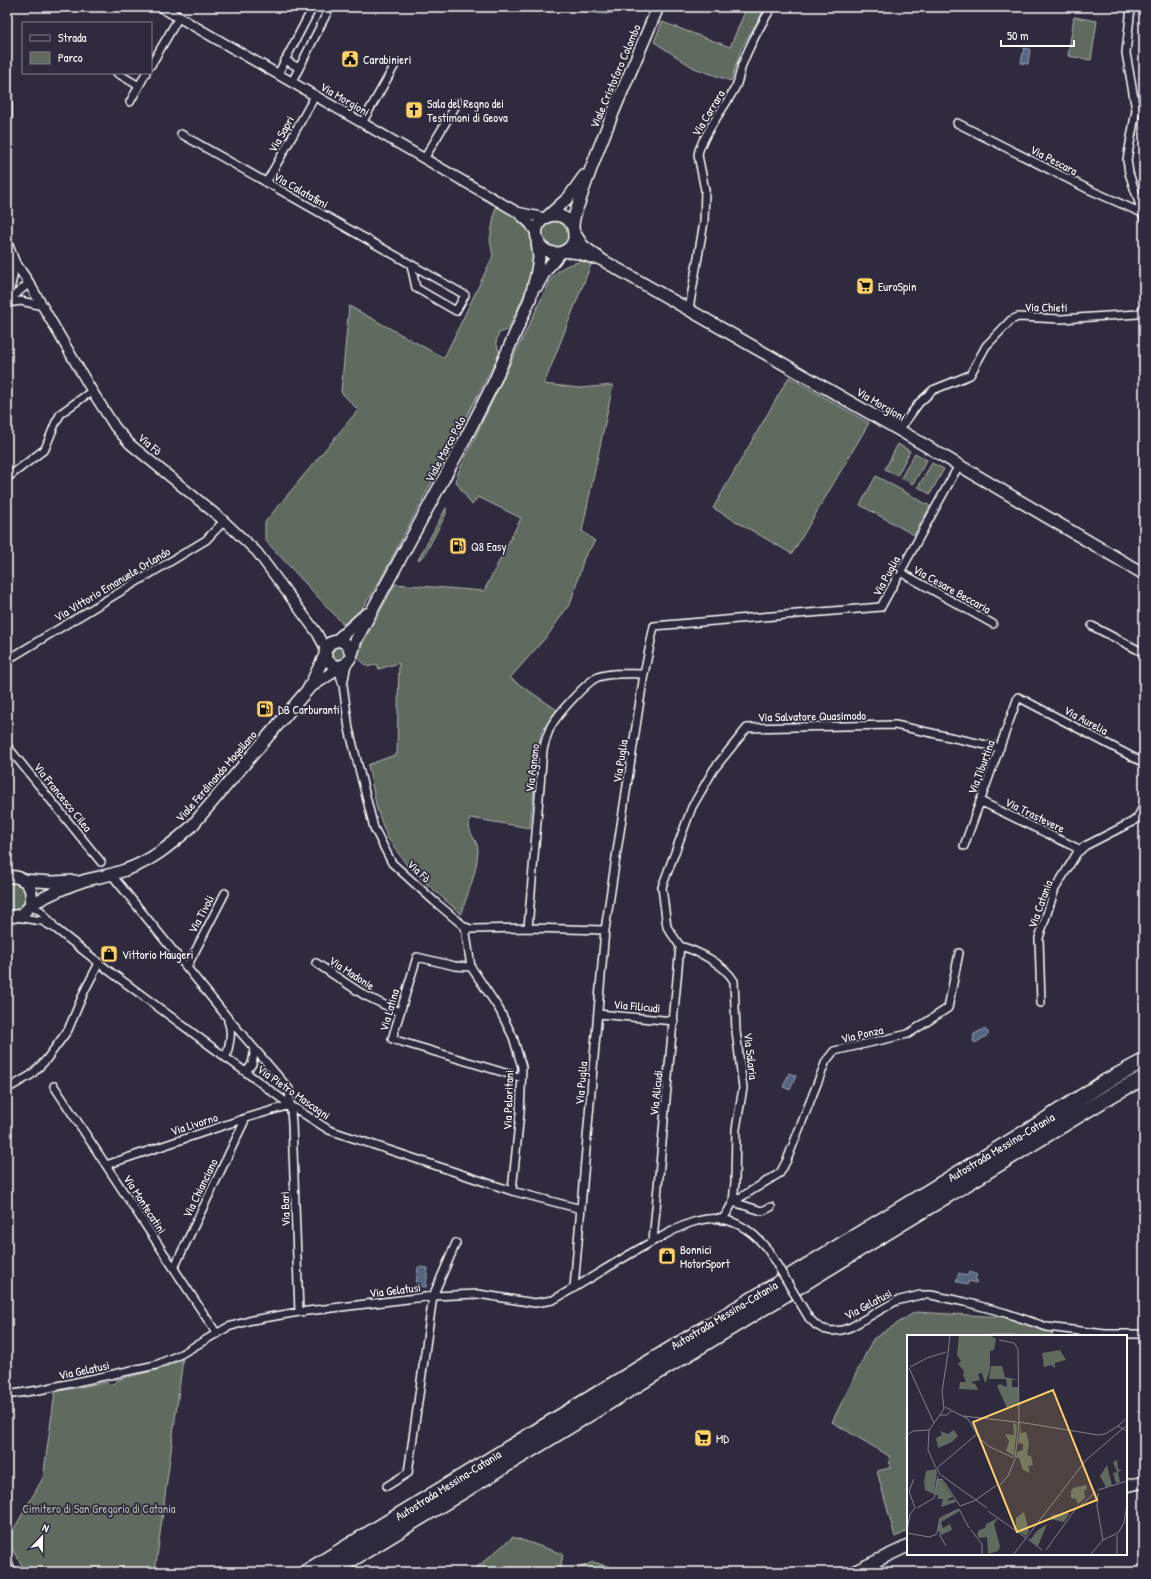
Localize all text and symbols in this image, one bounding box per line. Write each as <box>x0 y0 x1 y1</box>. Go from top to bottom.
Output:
street label: Viale Cristoforo Colombo <box>585 21 645 130</box>
legend <box>22 22 152 74</box>
scale bar <box>1001 22 1074 48</box>
text: 50 m <box>1007 27 1028 44</box>
text: Strada <box>58 29 87 46</box>
text: Parco <box>58 49 83 66</box>
public building icon: Carabinieri <box>340 49 360 69</box>
place label: Carabinieri <box>363 51 411 68</box>
street label: Via Morgioni <box>317 78 373 120</box>
street label: Via Carrara <box>687 86 729 139</box>
place label: Sala del Regno dei Testimoni di Geova <box>427 95 508 126</box>
church icon: Sala del Regno dei Testimoni di Geova <box>404 100 424 120</box>
street label: Via Sapri <box>264 113 298 155</box>
street label: Via Pescara <box>1028 141 1081 179</box>
street label: Via Calatafimi <box>271 167 331 213</box>
supermarket icon: EuroSpin <box>855 276 875 296</box>
place label: EuroSpin <box>878 278 916 295</box>
street label: Via Chieti <box>1024 298 1068 316</box>
street label: Via Morgioni <box>853 383 909 425</box>
street label: Viale Marco Polo <box>421 413 470 485</box>
street label: Via Fò <box>134 429 166 459</box>
fuel station icon: Q8 Easy <box>448 536 468 556</box>
place label: Q8 Easy <box>471 538 507 555</box>
street label: Via Vittorio Emanuele Orlando <box>51 543 173 625</box>
street label: Via Puglia <box>868 553 904 599</box>
street label: Via Cesare Beccaria <box>910 561 994 618</box>
fuel station icon: DB Carburanti <box>255 699 275 719</box>
place label: DB Carburanti <box>278 701 340 718</box>
street label: Via Aurelia <box>1061 701 1111 739</box>
street label: Via Salvatore Quasimodo <box>758 707 866 725</box>
street label: Viale Ferdinando Magellano <box>172 727 261 825</box>
street label: Via Tiburtina <box>963 737 999 796</box>
street label: Via Puglia <box>608 738 632 784</box>
street label: Via Agnano <box>521 743 543 793</box>
street label: Via Francesco Cilea <box>30 759 96 835</box>
street label: Via Trastevere <box>1002 793 1068 837</box>
street label: Via Fò <box>404 856 435 886</box>
street label: Via Catania <box>1023 877 1057 930</box>
street label: Via Tivoli <box>184 892 218 936</box>
shop icon: Vittorio Maugeri <box>99 944 119 964</box>
place label: Vittorio Maugeri <box>122 946 194 963</box>
street label: Via Madonie <box>326 952 378 994</box>
street label: Via Latina <box>375 987 403 1033</box>
street label: Via Filicudi <box>613 995 661 1017</box>
street label: Via Ponza <box>839 1021 885 1047</box>
street label: Via Salaria <box>740 1032 762 1081</box>
street label: Via Pietro Mascagni <box>254 1060 334 1124</box>
street label: Via Puglia <box>571 1060 591 1105</box>
street label: Via Peloritani <box>498 1070 518 1130</box>
street label: Via Alicudi <box>645 1070 667 1116</box>
street label: Via Livorno <box>168 1108 220 1140</box>
street label: Autostrada Messina-Catania <box>945 1108 1058 1186</box>
street label: Via Chianciano <box>178 1156 222 1220</box>
street label: Via Montecatini <box>119 1171 171 1237</box>
street label: Via Bari <box>276 1191 294 1227</box>
place label: Bonnici MotorSport <box>680 1241 731 1272</box>
shop icon: Bonnici MotorSport <box>657 1246 677 1266</box>
street label: Autostrada Messina-Catania <box>668 1276 781 1354</box>
street label: Via Gelatusi <box>368 1278 422 1302</box>
street label: Via Gelatusi <box>841 1284 895 1324</box>
inset map <box>907 1335 1127 1555</box>
street label: Via Gelatusi <box>57 1356 111 1384</box>
supermarket icon: MD <box>693 1428 713 1448</box>
place label: MD <box>716 1430 729 1447</box>
street label: Autostrada Messina-Catania <box>392 1445 504 1524</box>
park label: Cimitero di San Gregorio di Catania <box>22 1500 176 1517</box>
north arrow <box>22 1517 62 1557</box>
text: N <box>40 1520 51 1535</box>

